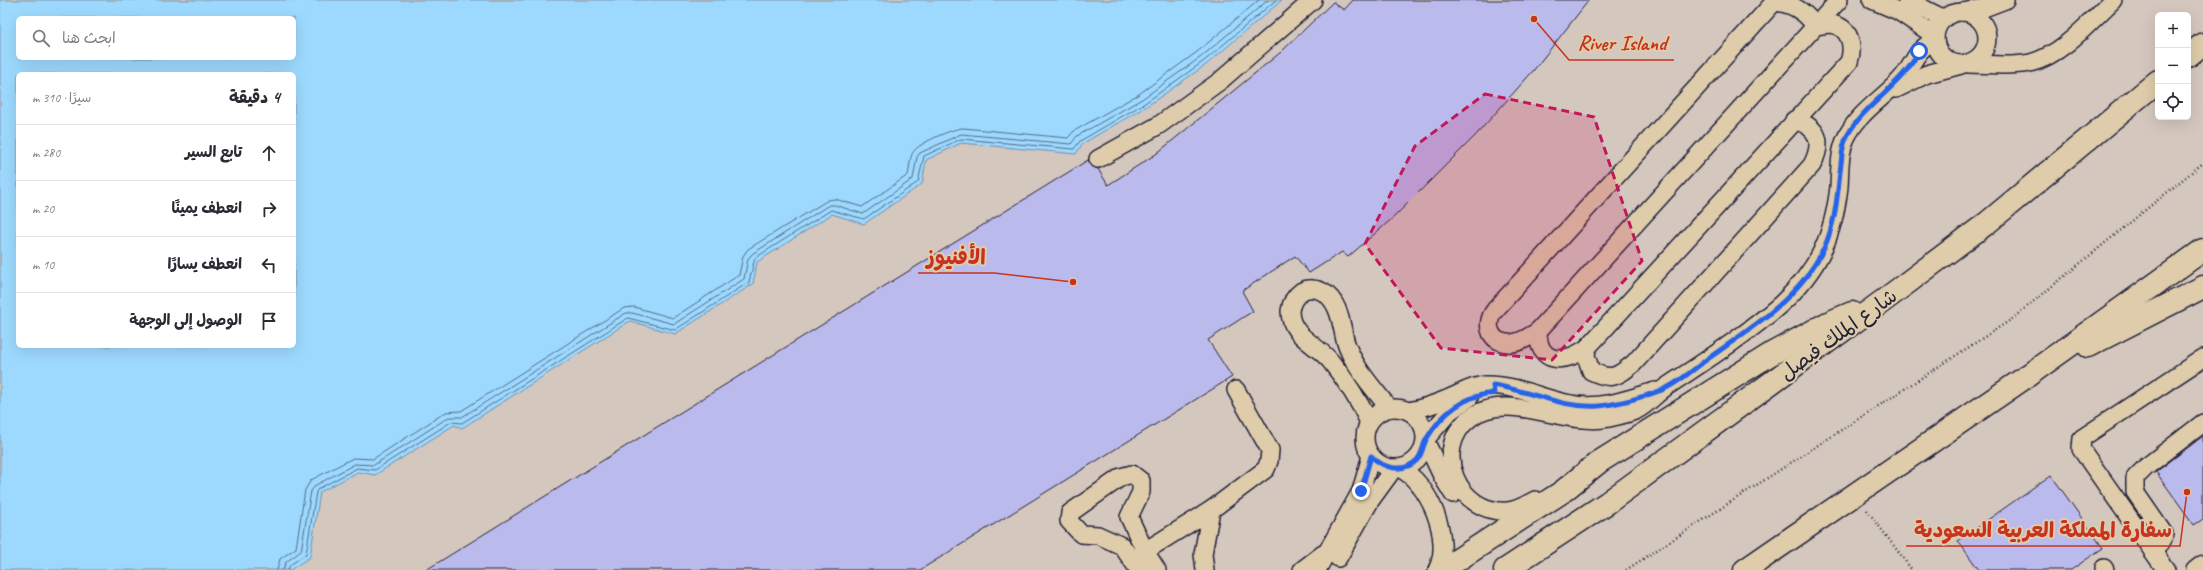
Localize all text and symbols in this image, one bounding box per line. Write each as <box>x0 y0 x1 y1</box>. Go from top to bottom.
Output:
map controls <box>2155 12 2191 120</box>
button: + <box>2155 12 2191 48</box>
search box <box>16 16 296 60</box>
icon: search <box>30 27 52 49</box>
callout: River Island <box>1569 27 1674 60</box>
text: ابحث هنا <box>62 29 116 48</box>
text: River Island <box>1578 30 1670 56</box>
route start <box>1910 42 1928 60</box>
button: − <box>2155 48 2191 84</box>
button: locate <box>2155 84 2191 120</box>
text: 4 دقيقة <box>229 87 280 108</box>
text: سيرًا · 310 m <box>32 90 91 106</box>
icon: ahead <box>258 142 280 164</box>
text: تابع السير <box>185 143 242 162</box>
text: 280 m <box>32 145 60 161</box>
icon: right <box>258 198 280 220</box>
text: انعطف يمينًا <box>171 199 242 218</box>
text: 20 m <box>32 201 54 217</box>
callout: الأفنيوز <box>918 240 994 273</box>
text: الأفنيوز <box>924 243 986 271</box>
icon: left <box>258 254 280 276</box>
text: انعطف يسارًا <box>167 255 242 274</box>
text: 10 m <box>32 257 54 273</box>
street label: شارع الملك فيصل <box>1774 283 1903 386</box>
icon: arrive <box>258 310 280 332</box>
text: الوصول إلى الوجهة <box>129 311 242 330</box>
route end <box>1352 482 1370 500</box>
callout: سفارة المملكة العربية السعودية <box>1906 513 2180 546</box>
text: سفارة المملكة العربية السعودية <box>1914 517 2172 544</box>

